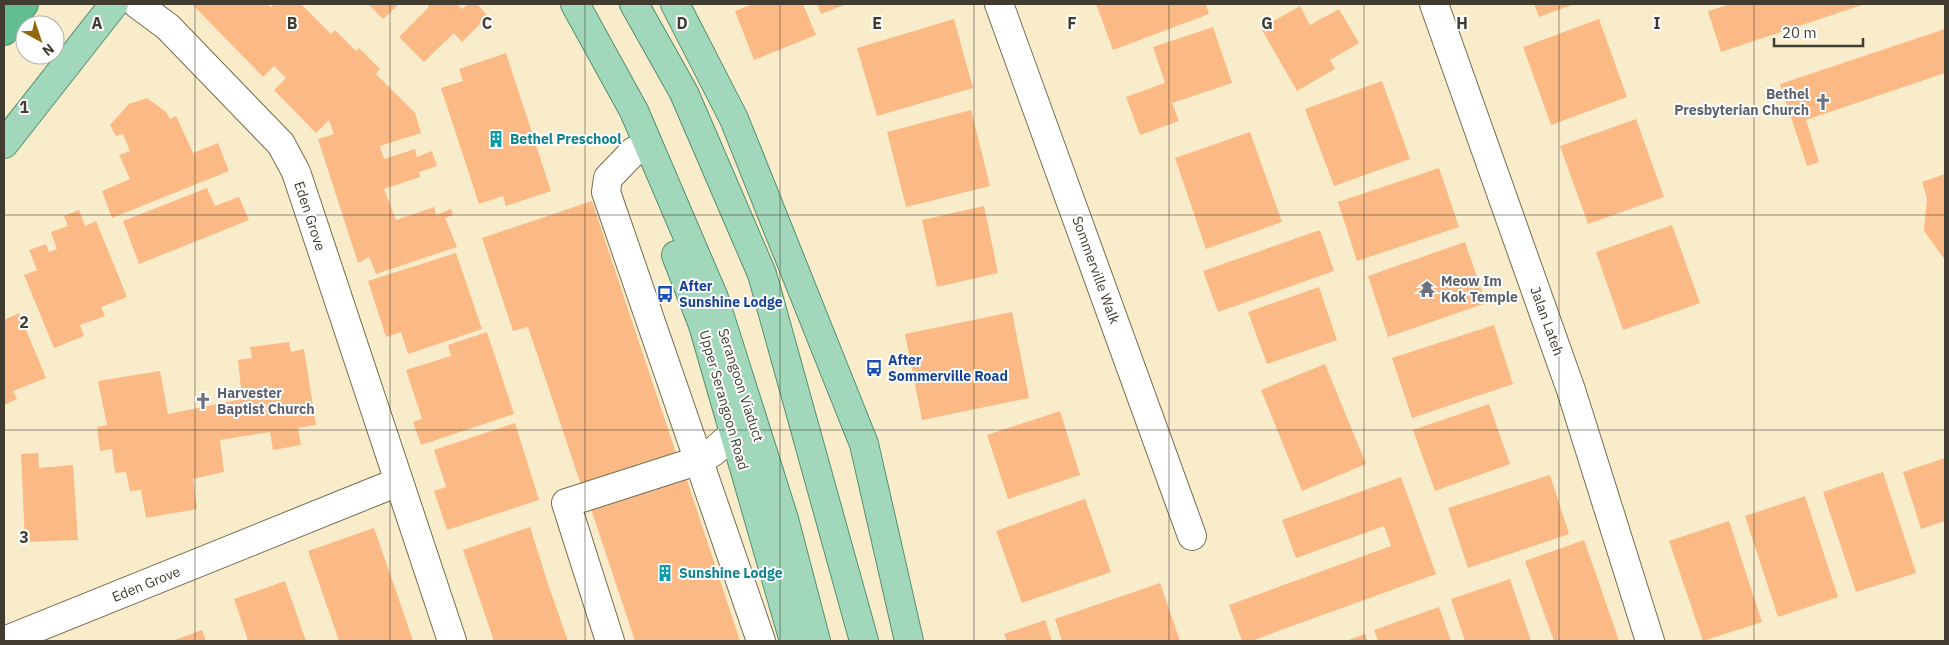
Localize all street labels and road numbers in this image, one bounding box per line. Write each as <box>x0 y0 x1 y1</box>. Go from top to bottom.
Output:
street label: Eden Grove <box>290 179 330 253</box>
street label: Sommerville Walk <box>1068 214 1124 327</box>
street label: Jalan Lateh <box>1526 284 1568 358</box>
street label: Serangoon Viaduct <box>714 326 768 444</box>
street label: Upper Serangoon Road <box>695 328 753 472</box>
street label: Eden Grove <box>109 562 183 606</box>

